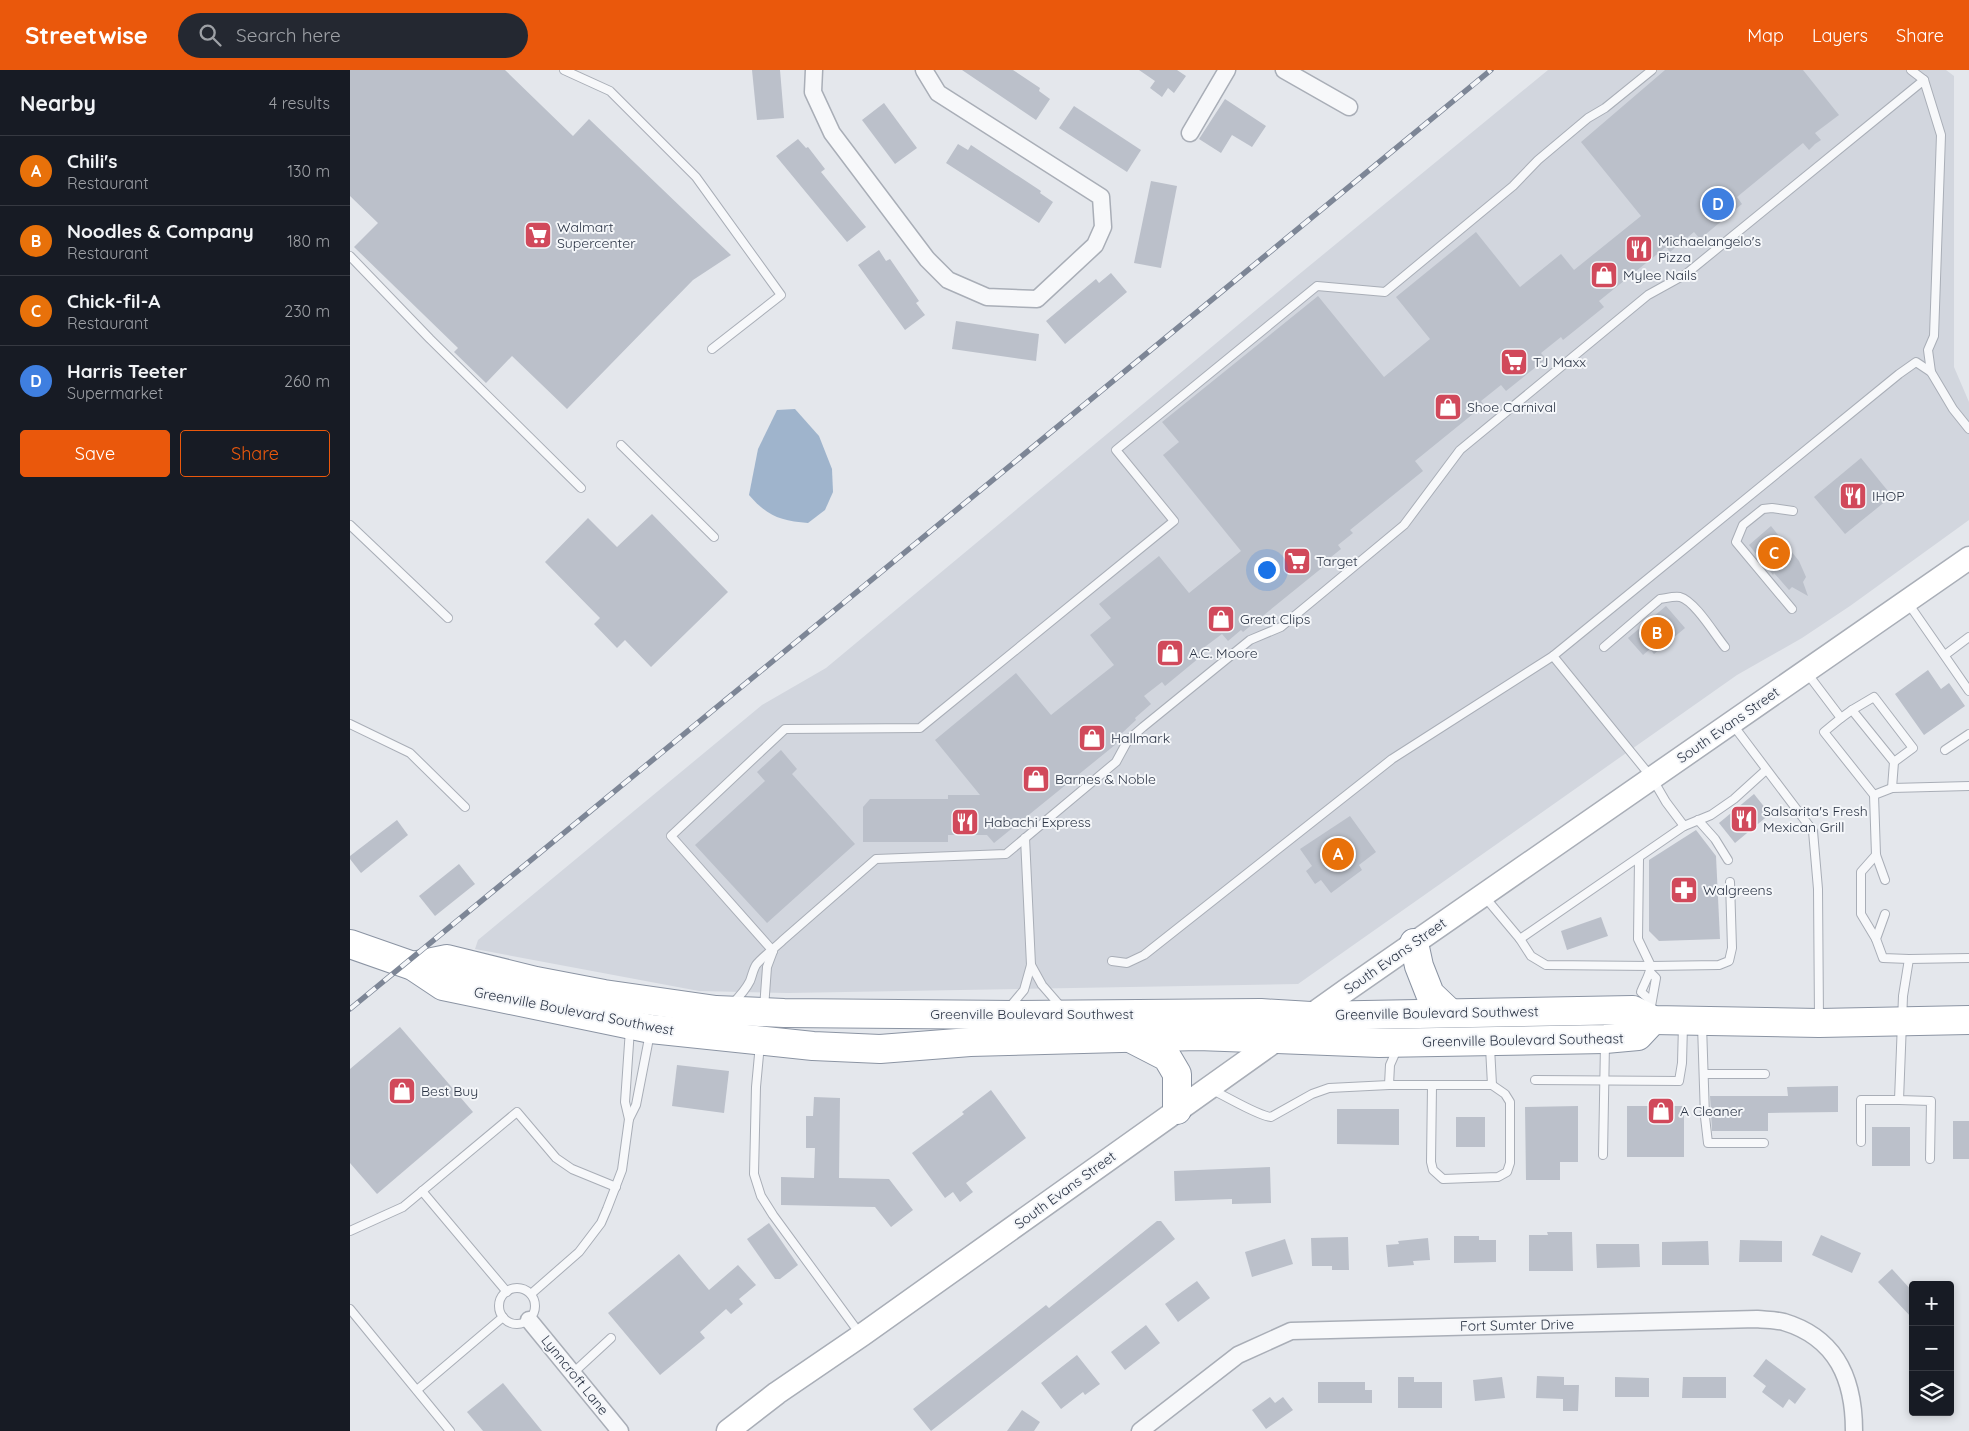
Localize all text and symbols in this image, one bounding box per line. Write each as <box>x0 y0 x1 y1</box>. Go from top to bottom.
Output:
search box <box>178 13 528 58</box>
text: Streetwise <box>25 20 148 50</box>
icon: search <box>196 21 224 49</box>
text: Search here <box>236 23 341 47</box>
text: Map <box>1747 24 1784 47</box>
text: Layers <box>1812 24 1868 47</box>
text: Share <box>1896 24 1944 47</box>
text: Nearby <box>20 90 96 116</box>
text: 4 results <box>269 93 330 113</box>
text: Chili's <box>67 149 117 173</box>
text: A <box>31 161 41 181</box>
text: 130 m <box>287 161 330 181</box>
text: Restaurant <box>67 173 149 193</box>
pin: D <box>1702 185 1734 223</box>
place label: Walmart Supercenter <box>557 218 636 252</box>
text: Noodles & Company <box>67 219 254 243</box>
supermarket icon: Walmart Supercenter <box>523 220 553 250</box>
text: B <box>31 231 41 251</box>
text: 180 m <box>287 231 330 251</box>
place label: Michaelangelo's Pizza <box>1658 232 1761 266</box>
restaurant icon: Michaelangelo's Pizza <box>1624 234 1654 264</box>
text: Restaurant <box>67 243 149 263</box>
shop icon: Mylee Nails <box>1589 260 1619 290</box>
place label: Mylee Nails <box>1623 266 1697 284</box>
text: Chick-fil-A <box>67 289 160 313</box>
text: C <box>31 301 41 321</box>
text: 230 m <box>284 301 330 321</box>
text: Restaurant <box>67 313 149 333</box>
supermarket icon: TJ Maxx <box>1499 347 1529 377</box>
place label: TJ Maxx <box>1533 353 1586 371</box>
text: Harris Teeter <box>67 359 187 383</box>
text: D <box>30 371 42 391</box>
text: 260 m <box>284 371 330 391</box>
text: Supermarket <box>67 383 163 403</box>
shop icon: Shoe Carnival <box>1433 392 1463 422</box>
place label: Shoe Carnival <box>1467 398 1556 416</box>
button: Save <box>20 430 170 477</box>
button: Share <box>180 430 330 477</box>
restaurant icon: IHOP <box>1838 481 1868 511</box>
place label: IHOP <box>1872 487 1905 505</box>
pin: C <box>1758 534 1790 572</box>
supermarket icon: Target <box>1282 546 1312 576</box>
place label: Target <box>1316 552 1358 570</box>
your location <box>1254 557 1280 583</box>
shop icon: Great Clips <box>1206 604 1236 634</box>
place label: Great Clips <box>1240 610 1310 628</box>
pin: B <box>1641 614 1673 652</box>
shop icon: A.C. Moore <box>1155 638 1185 668</box>
place label: A.C. Moore <box>1189 644 1258 662</box>
street label: South Evans Street <box>1673 683 1783 767</box>
shop icon: Hallmark <box>1077 723 1107 753</box>
place label: Hallmark <box>1111 729 1170 747</box>
shop icon: Barnes & Noble <box>1021 764 1051 794</box>
place label: Barnes & Noble <box>1055 770 1156 788</box>
place label: Salsarita's Fresh Mexican Grill <box>1763 802 1868 836</box>
restaurant icon: Salsarita's Fresh Mexican Grill <box>1729 804 1759 834</box>
restaurant icon: Habachi Express <box>950 807 980 837</box>
place label: Habachi Express <box>984 813 1091 831</box>
pin: A <box>1322 835 1354 873</box>
pharmacy icon: Walgreens <box>1669 875 1699 905</box>
place label: Walgreens <box>1703 881 1772 899</box>
street label: South Evans Street <box>1340 914 1450 998</box>
street label: Greenville Boulevard Southwest <box>472 983 676 1039</box>
street label: Greenville Boulevard Southwest <box>1335 1002 1539 1024</box>
street label: Greenville Boulevard Southwest <box>930 1005 1134 1023</box>
street label: Greenville Boulevard Southeast <box>1422 1029 1624 1051</box>
shop icon: Best Buy <box>387 1076 417 1106</box>
place label: Best Buy <box>421 1082 478 1100</box>
shop icon: A Cleaner <box>1646 1096 1676 1126</box>
place label: A Cleaner <box>1680 1102 1744 1120</box>
street label: South Evans Street <box>1011 1147 1120 1233</box>
map controls <box>1909 1281 1954 1416</box>
button: + <box>1909 1281 1954 1326</box>
street label: Fort Sumter Drive <box>1460 1315 1574 1335</box>
button: − <box>1909 1326 1954 1371</box>
street label: Lynncroft Lane <box>537 1331 613 1419</box>
button: layers <box>1909 1371 1954 1416</box>

